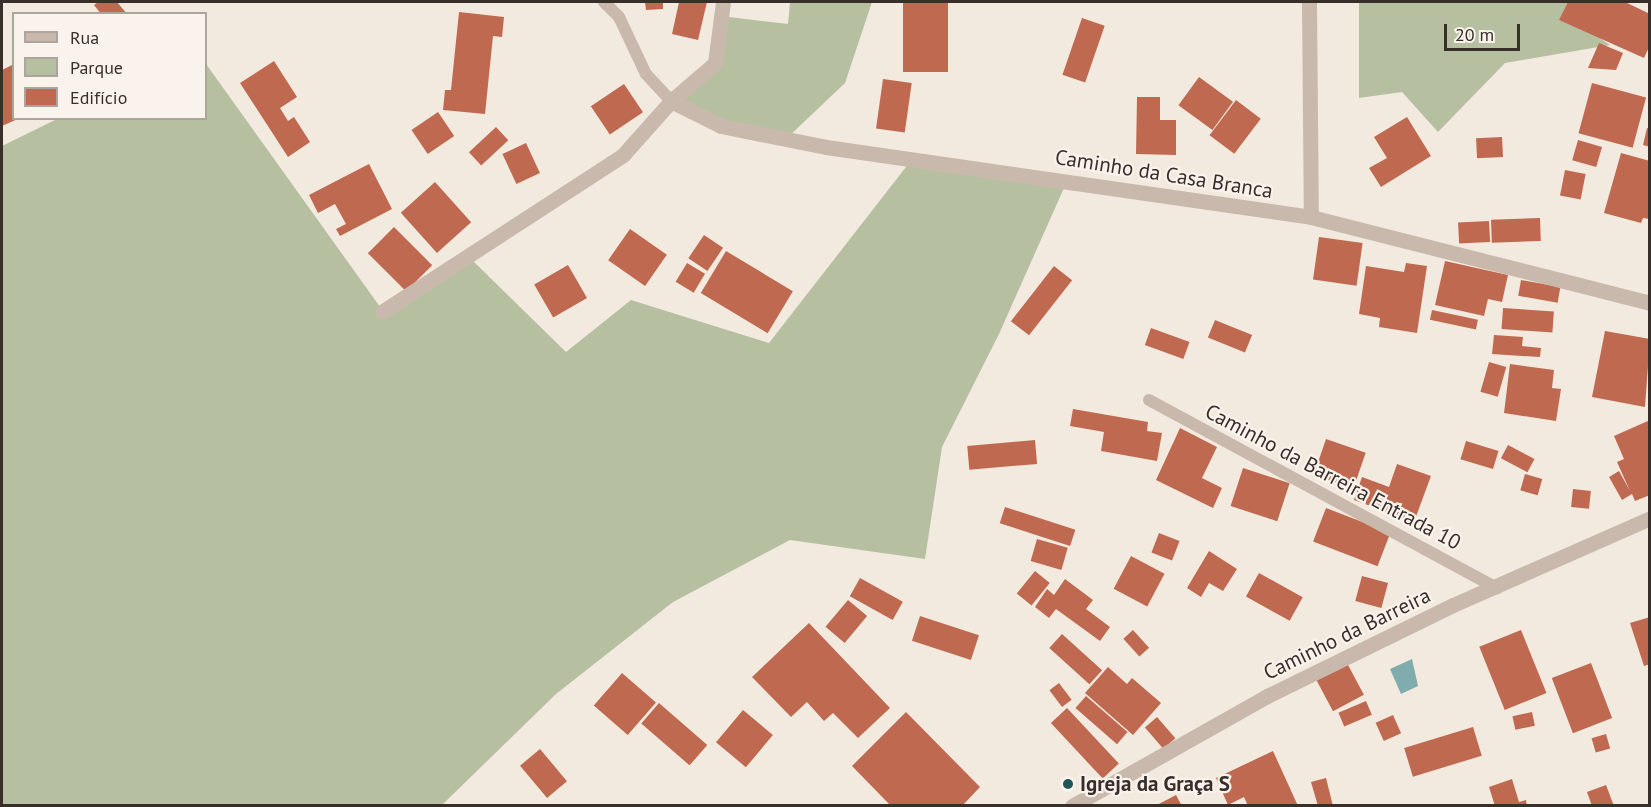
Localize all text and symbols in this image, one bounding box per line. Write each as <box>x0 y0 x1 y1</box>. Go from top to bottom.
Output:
legend <box>12 12 207 120</box>
scale bar <box>1447 12 1524 50</box>
text: 20 m <box>1455 23 1494 46</box>
text: Rua <box>70 26 99 49</box>
text: Parque <box>70 56 123 79</box>
text: Edifício <box>70 86 127 109</box>
street label: Caminho da Casa Branca <box>1053 144 1275 204</box>
street label: Caminho da Barreira Entrada 10 <box>1201 399 1465 555</box>
street label: Caminho da Barreira <box>1259 583 1435 685</box>
place label: Igreja da Graça S <box>1080 771 1230 797</box>
marker: Igreja da Graça S <box>1061 777 1075 791</box>

